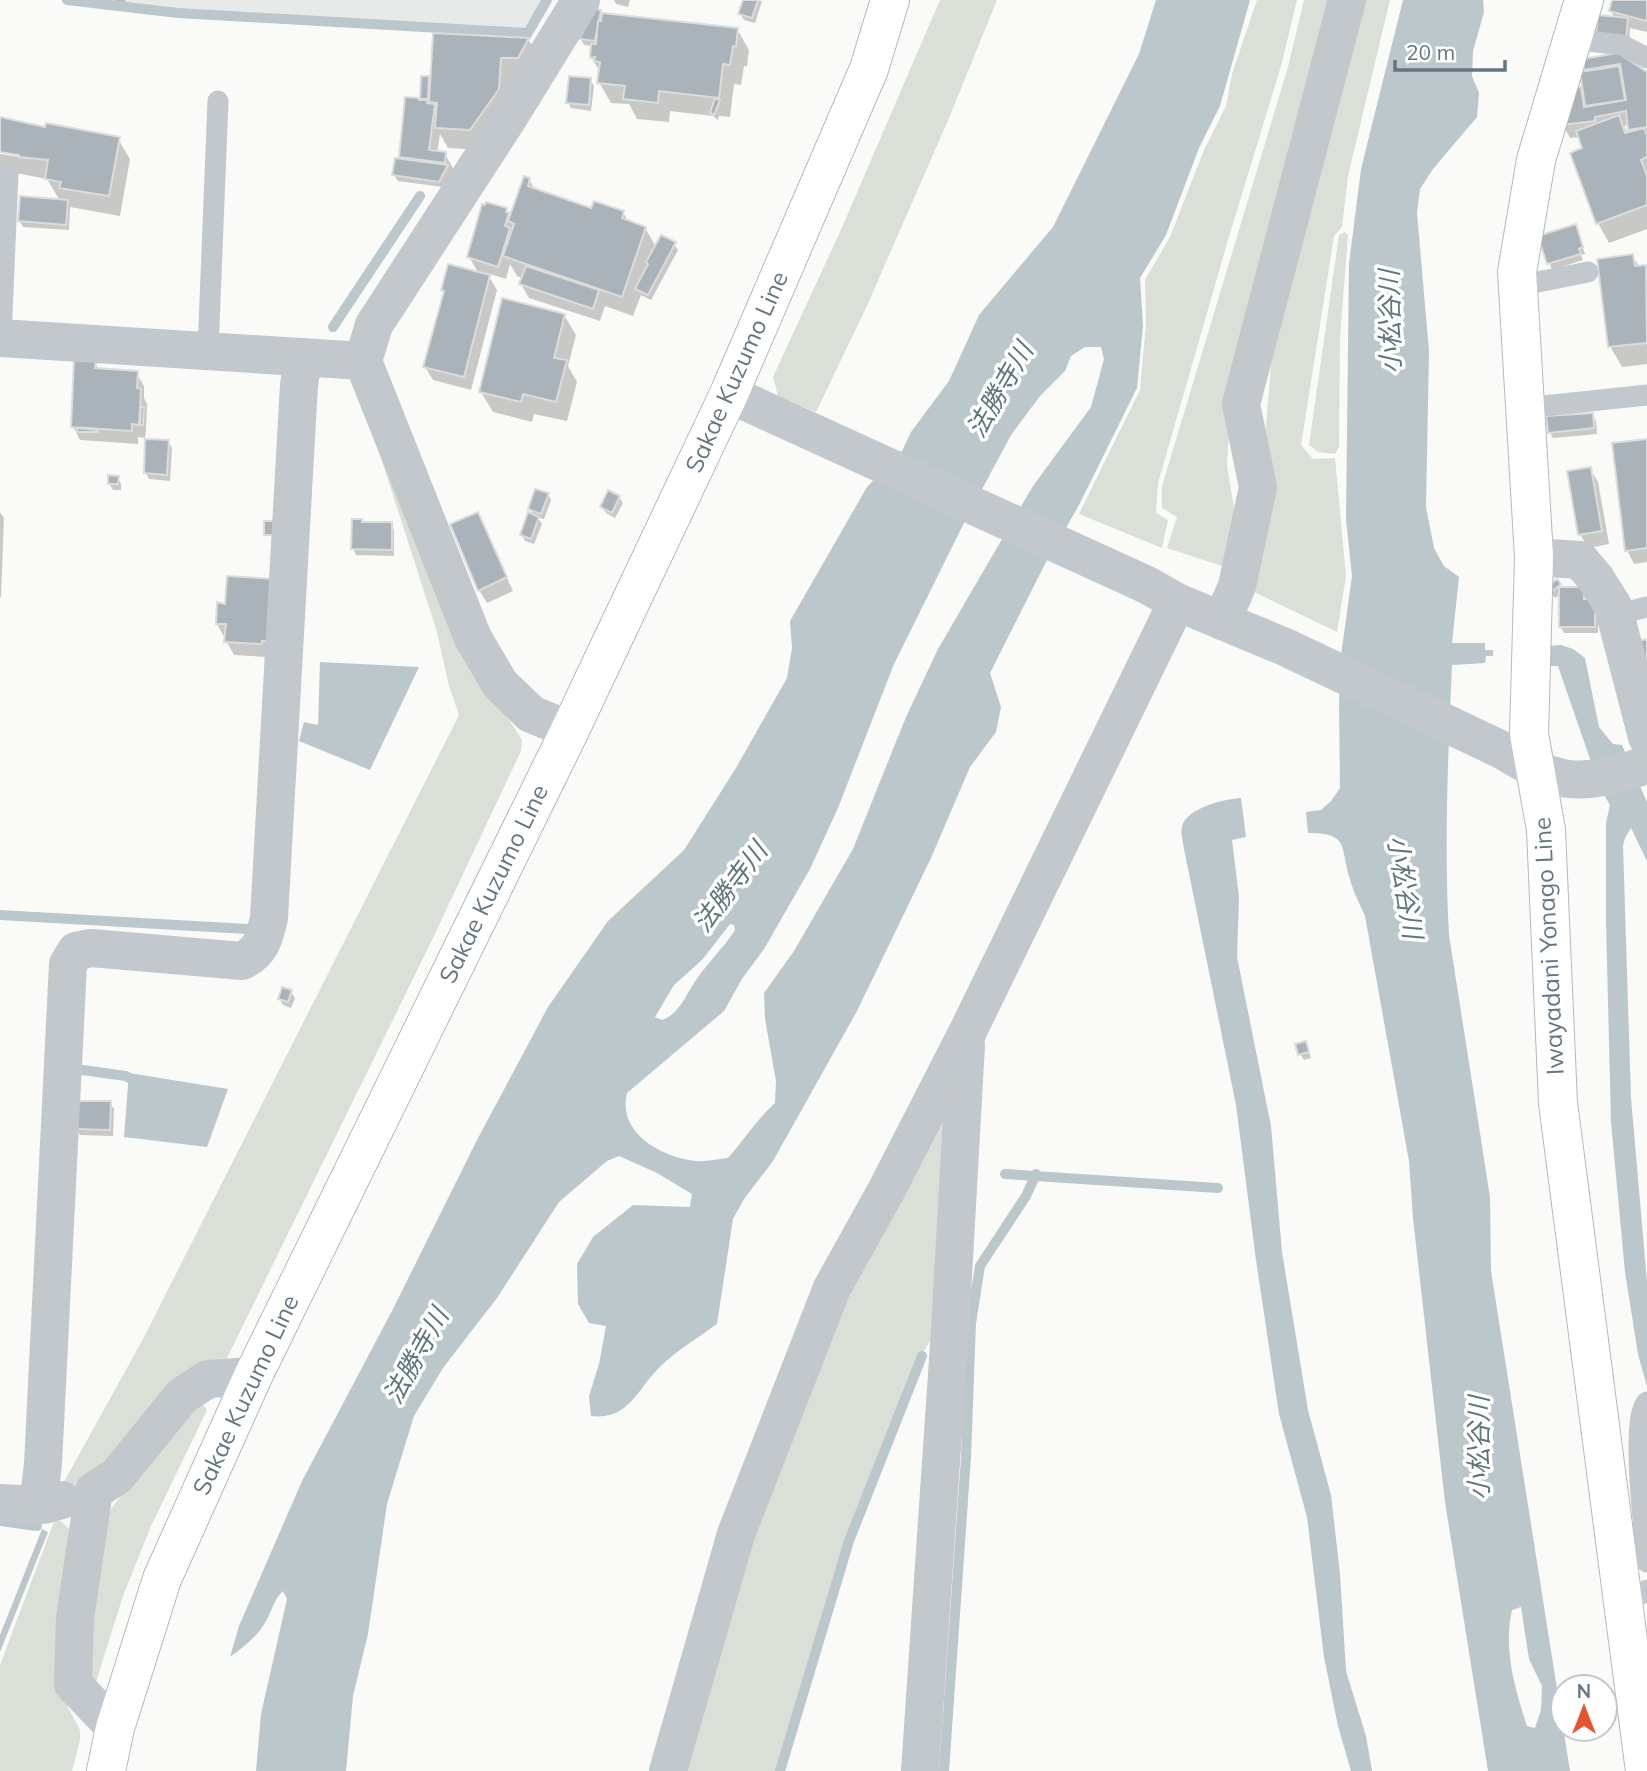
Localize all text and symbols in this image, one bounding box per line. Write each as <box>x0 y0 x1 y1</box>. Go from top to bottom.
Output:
scale bar <box>1395 28 1505 72</box>
text: 20 m <box>1406 39 1455 65</box>
street label: Sakae Kuzumo Line <box>678 266 794 477</box>
water label: 小松谷川 <box>1372 267 1407 374</box>
water label: 法勝寺川 <box>959 334 1041 443</box>
street label: Sakae Kuzumo Line <box>432 779 554 988</box>
street label: Iwayadani Yonago Line <box>1526 816 1570 1076</box>
water label: 法勝寺川 <box>685 833 776 938</box>
water label: 小松谷川 <box>1381 833 1430 944</box>
street label: Sakae Kuzumo Line <box>186 1290 305 1499</box>
water label: 法勝寺川 <box>376 1300 457 1409</box>
water label: 小松谷川 <box>1462 1393 1495 1500</box>
north arrow <box>1549 1673 1619 1743</box>
text: N <box>1577 1679 1591 1703</box>

